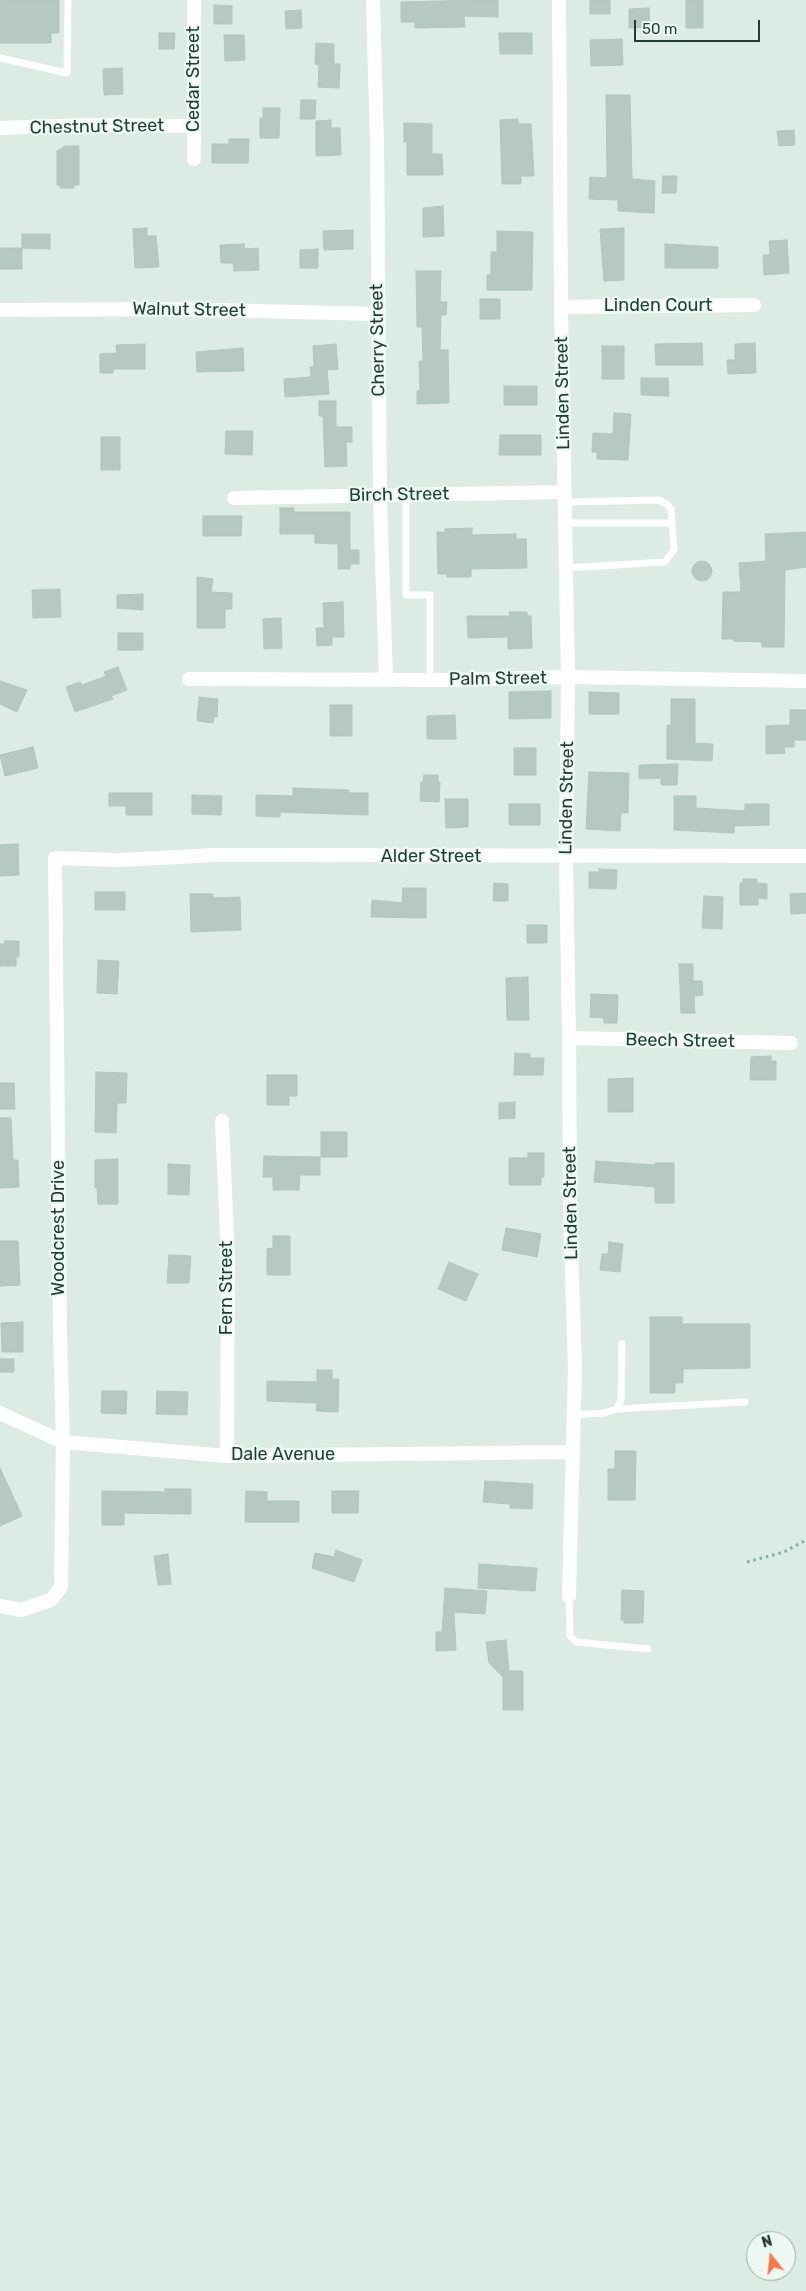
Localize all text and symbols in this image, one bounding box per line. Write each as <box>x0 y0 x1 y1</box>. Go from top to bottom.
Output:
scale bar <box>636 10 762 42</box>
text: 50 m <box>642 20 677 38</box>
street label: Cedar Street <box>183 26 205 132</box>
street label: Chestnut Street <box>30 115 164 139</box>
street label: Cherry Street <box>366 283 390 397</box>
street label: Linden Court <box>604 295 712 317</box>
street label: Walnut Street <box>132 298 246 322</box>
street label: Linden Street <box>551 336 575 450</box>
street label: Birch Street <box>349 483 449 507</box>
street label: Palm Street <box>449 667 547 691</box>
street label: Linden Street <box>555 741 579 855</box>
street label: Alder Street <box>381 846 481 868</box>
street label: Beech Street <box>625 1029 735 1053</box>
street label: Linden Street <box>559 1146 583 1260</box>
street label: Woodcrest Drive <box>48 1160 70 1296</box>
street label: Fern Street <box>216 1241 238 1335</box>
street label: Dale Avenue <box>231 1444 335 1466</box>
north arrow <box>746 2231 796 2281</box>
text: N <box>760 2233 774 2252</box>

